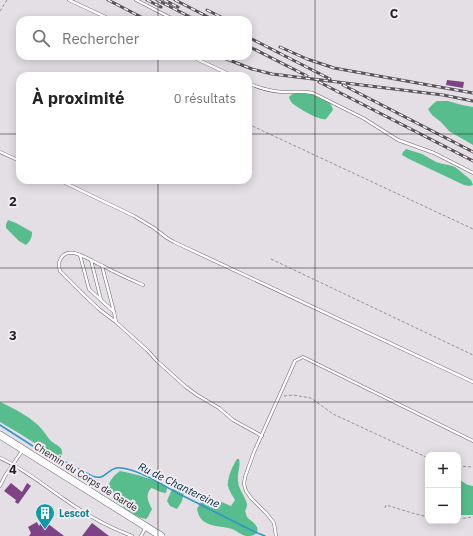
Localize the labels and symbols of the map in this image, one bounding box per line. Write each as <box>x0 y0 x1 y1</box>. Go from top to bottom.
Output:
text: C <box>390 5 399 22</box>
text: 2 <box>9 193 17 210</box>
text: 3 <box>9 327 17 344</box>
street label: Chemin du Corps de Garde <box>32 440 141 515</box>
water label: Ru de Chantereine <box>136 459 222 511</box>
text: 4 <box>9 461 17 478</box>
building icon: Lescot <box>34 502 56 530</box>
place label: Lescot <box>59 507 90 520</box>

